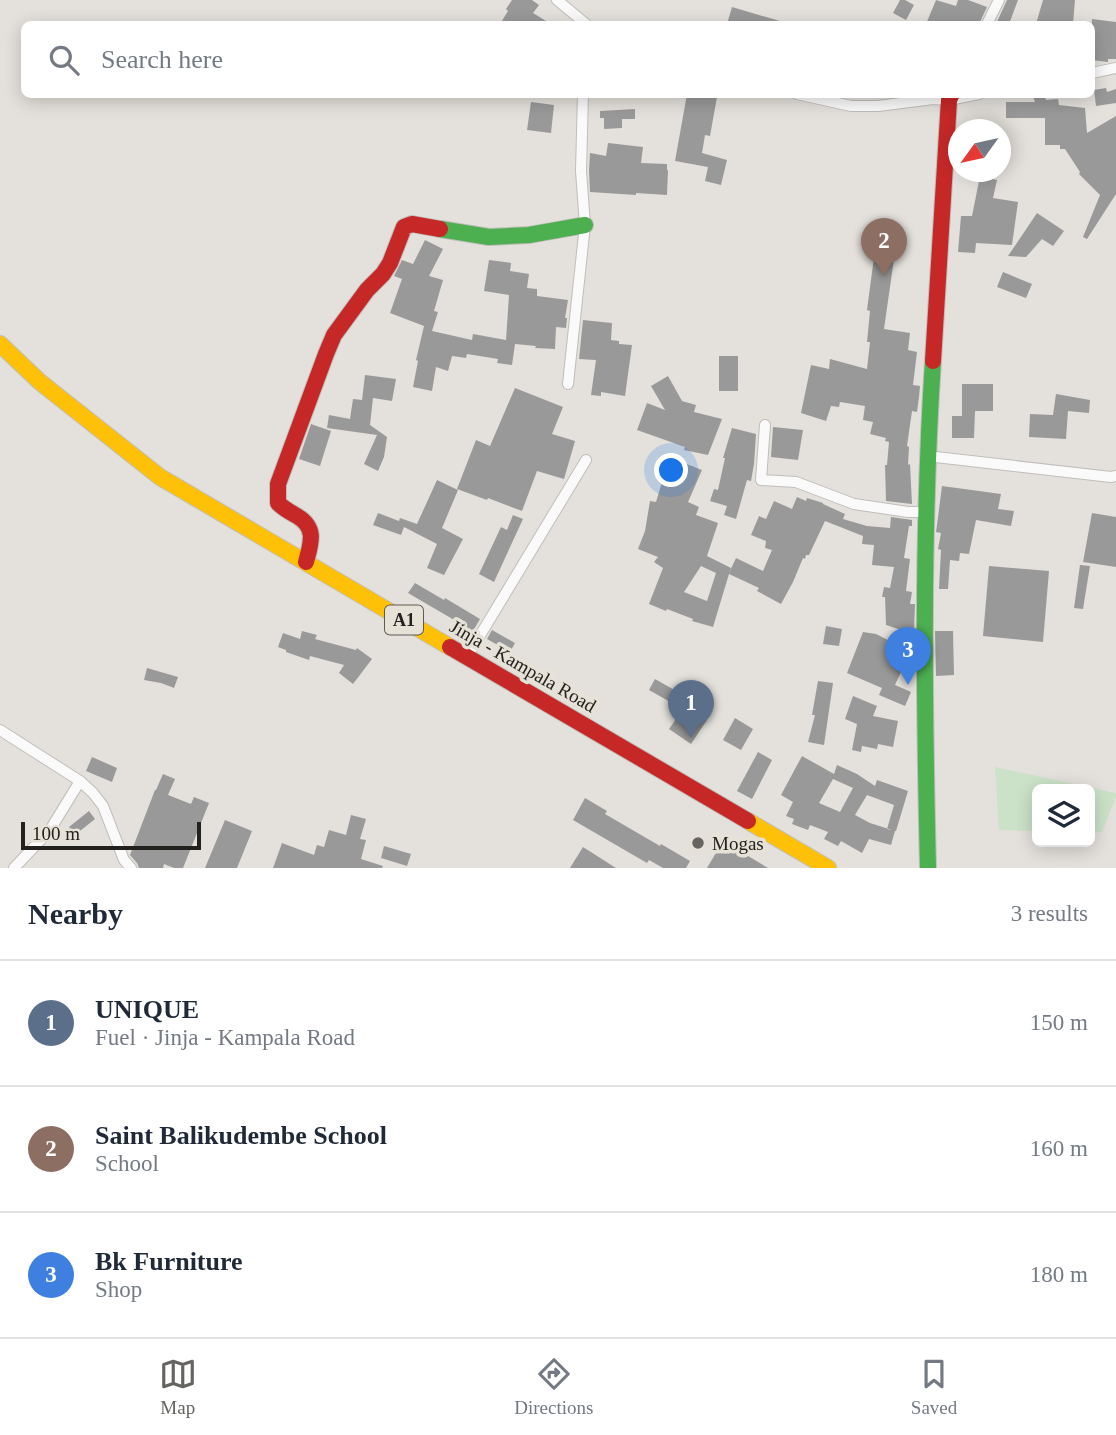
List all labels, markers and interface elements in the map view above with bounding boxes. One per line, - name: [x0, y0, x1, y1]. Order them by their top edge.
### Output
- search box: [21, 21, 1095, 98]
- icon: search: [45, 41, 83, 79]
- text: Search here: [101, 45, 223, 74]
- north arrow: [948, 119, 1011, 182]
- pin: 2: [861, 218, 907, 276]
- your location: [654, 453, 688, 487]
- road number: A1: [385, 606, 423, 634]
- street label: Jinja - Kampala Road: [446, 616, 600, 717]
- pin: 3: [885, 627, 931, 685]
- pin: 1: [668, 680, 714, 738]
- map controls: [1032, 784, 1095, 847]
- button: layers: [1032, 784, 1095, 847]
- scale bar: [21, 819, 201, 851]
- text: 100 m: [32, 823, 80, 844]
- place label: Mogas: [712, 833, 764, 854]
- marker: Mogas: [690, 835, 706, 851]
- text: Nearby: [28, 897, 123, 930]
- text: 3 results: [1011, 901, 1088, 926]
- text: UNIQUE: [95, 995, 199, 1024]
- text: 1: [45, 1010, 57, 1035]
- text: 150 m: [1030, 1010, 1088, 1035]
- text: Fuel · Jinja - Kampala Road: [95, 1025, 355, 1050]
- text: Saint Balikudembe School: [95, 1121, 387, 1150]
- text: 2: [45, 1136, 57, 1161]
- text: 160 m: [1030, 1136, 1088, 1161]
- text: School: [95, 1151, 159, 1176]
- text: Bk Furniture: [95, 1247, 243, 1276]
- text: 3: [45, 1262, 57, 1287]
- text: 180 m: [1030, 1262, 1088, 1287]
- text: Shop: [95, 1277, 142, 1302]
- tab: Map: [159, 1355, 197, 1419]
- tab: Directions: [514, 1355, 593, 1419]
- tab: Saved: [911, 1355, 957, 1419]

